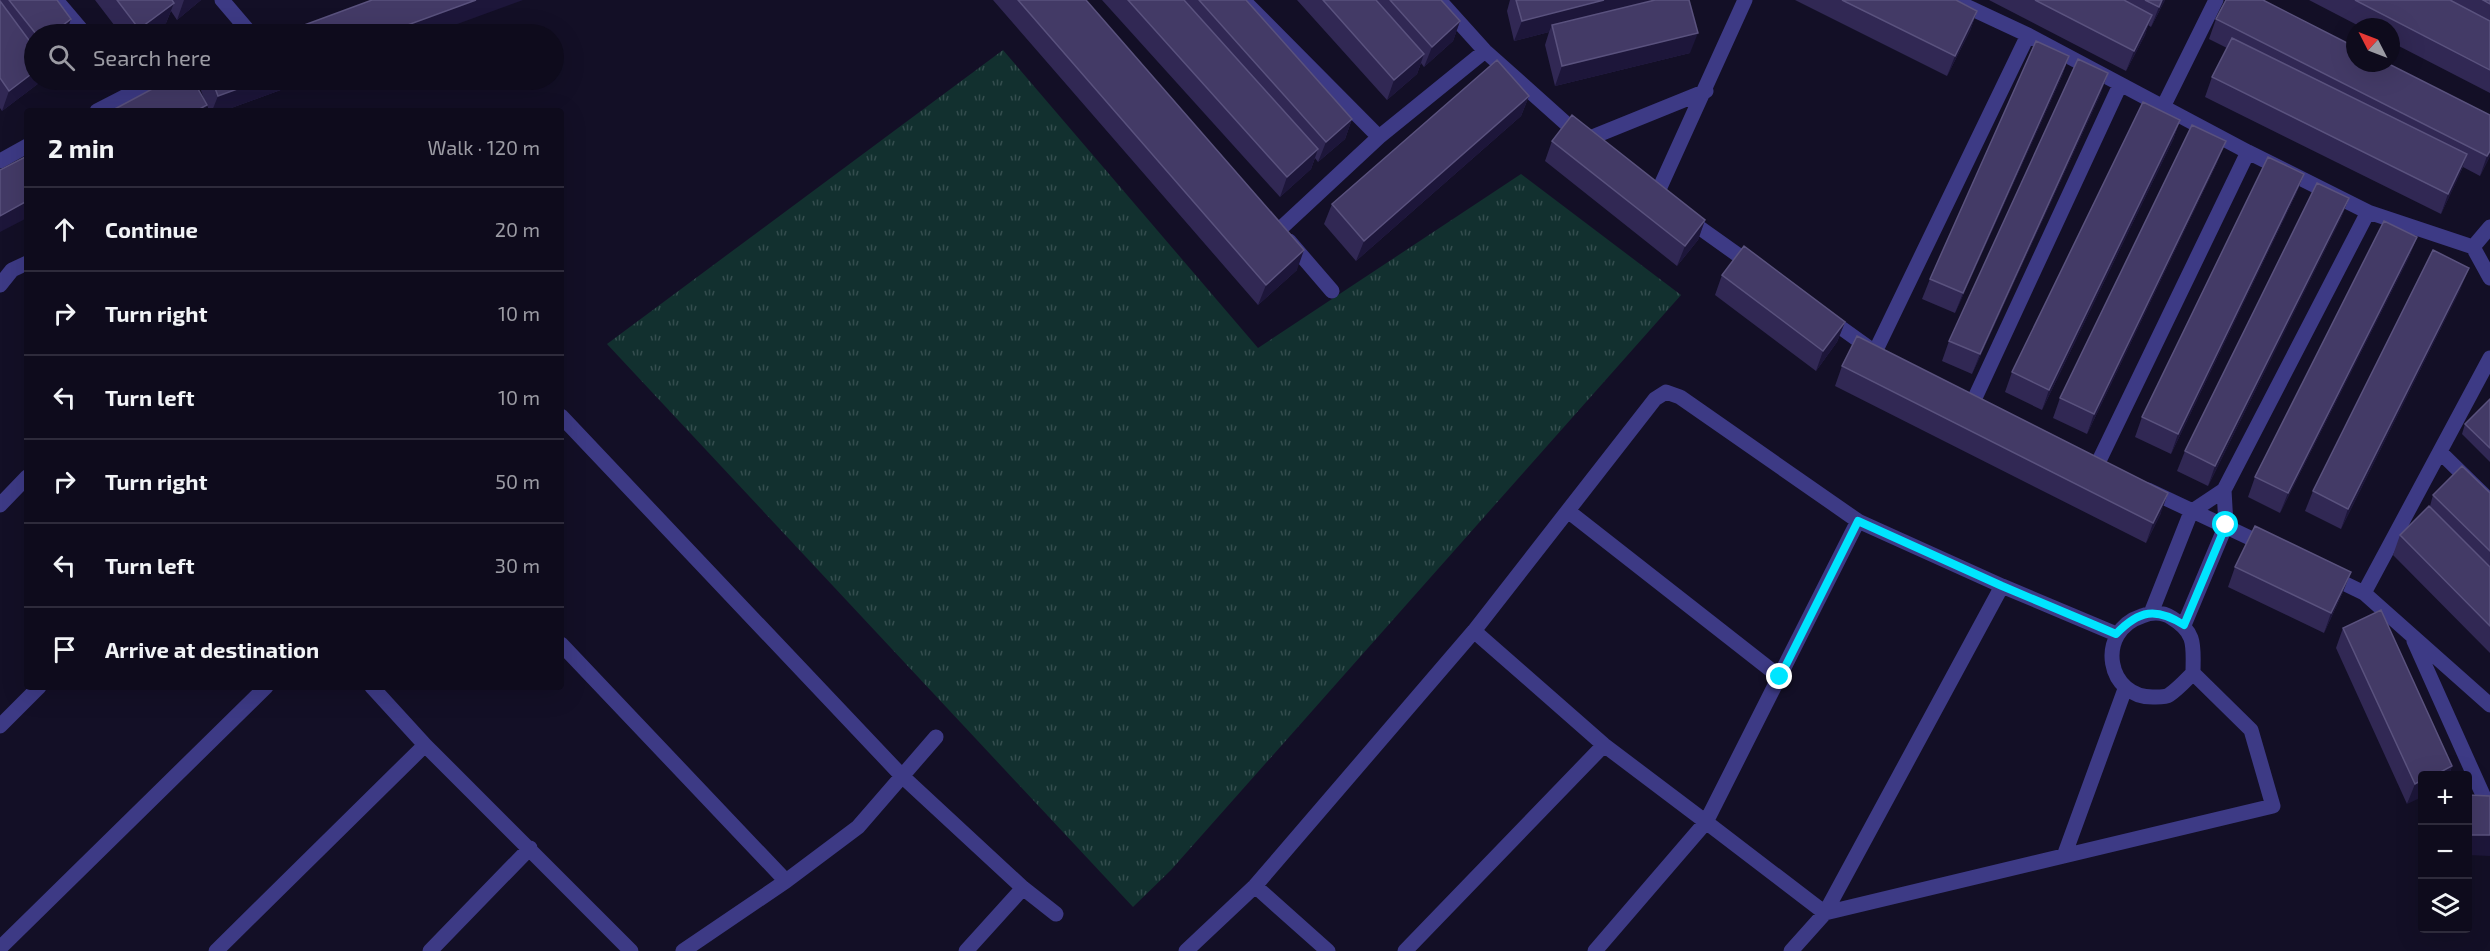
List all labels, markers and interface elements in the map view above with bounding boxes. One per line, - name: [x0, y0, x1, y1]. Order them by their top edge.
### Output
- north arrow: [2346, 18, 2400, 72]
- search box: [24, 24, 564, 90]
- icon: search: [45, 41, 78, 74]
- text: Search here: [93, 44, 211, 70]
- text: 2 min: [48, 132, 114, 163]
- text: Walk · 120 m: [428, 135, 540, 159]
- icon: ahead: [48, 213, 81, 246]
- text: Continue: [105, 216, 198, 242]
- text: 20 m: [495, 217, 540, 241]
- icon: right: [48, 297, 81, 330]
- text: Turn right: [105, 300, 207, 326]
- text: 10 m: [498, 301, 540, 325]
- icon: left: [48, 381, 81, 414]
- text: Turn left: [105, 384, 194, 410]
- text: 10 m: [498, 385, 540, 409]
- icon: right: [48, 465, 81, 498]
- text: Turn right: [105, 468, 207, 494]
- text: 50 m: [495, 469, 540, 493]
- route start: [2212, 511, 2238, 537]
- icon: left: [48, 549, 81, 582]
- text: Turn left: [105, 552, 194, 578]
- text: 30 m: [495, 553, 540, 577]
- icon: arrive: [48, 633, 81, 666]
- text: Arrive at destination: [105, 636, 319, 662]
- route end: [1766, 663, 1792, 689]
- map controls: [2418, 771, 2472, 933]
- button: +: [2418, 771, 2472, 825]
- button: −: [2418, 825, 2472, 879]
- button: layers: [2418, 879, 2472, 933]

